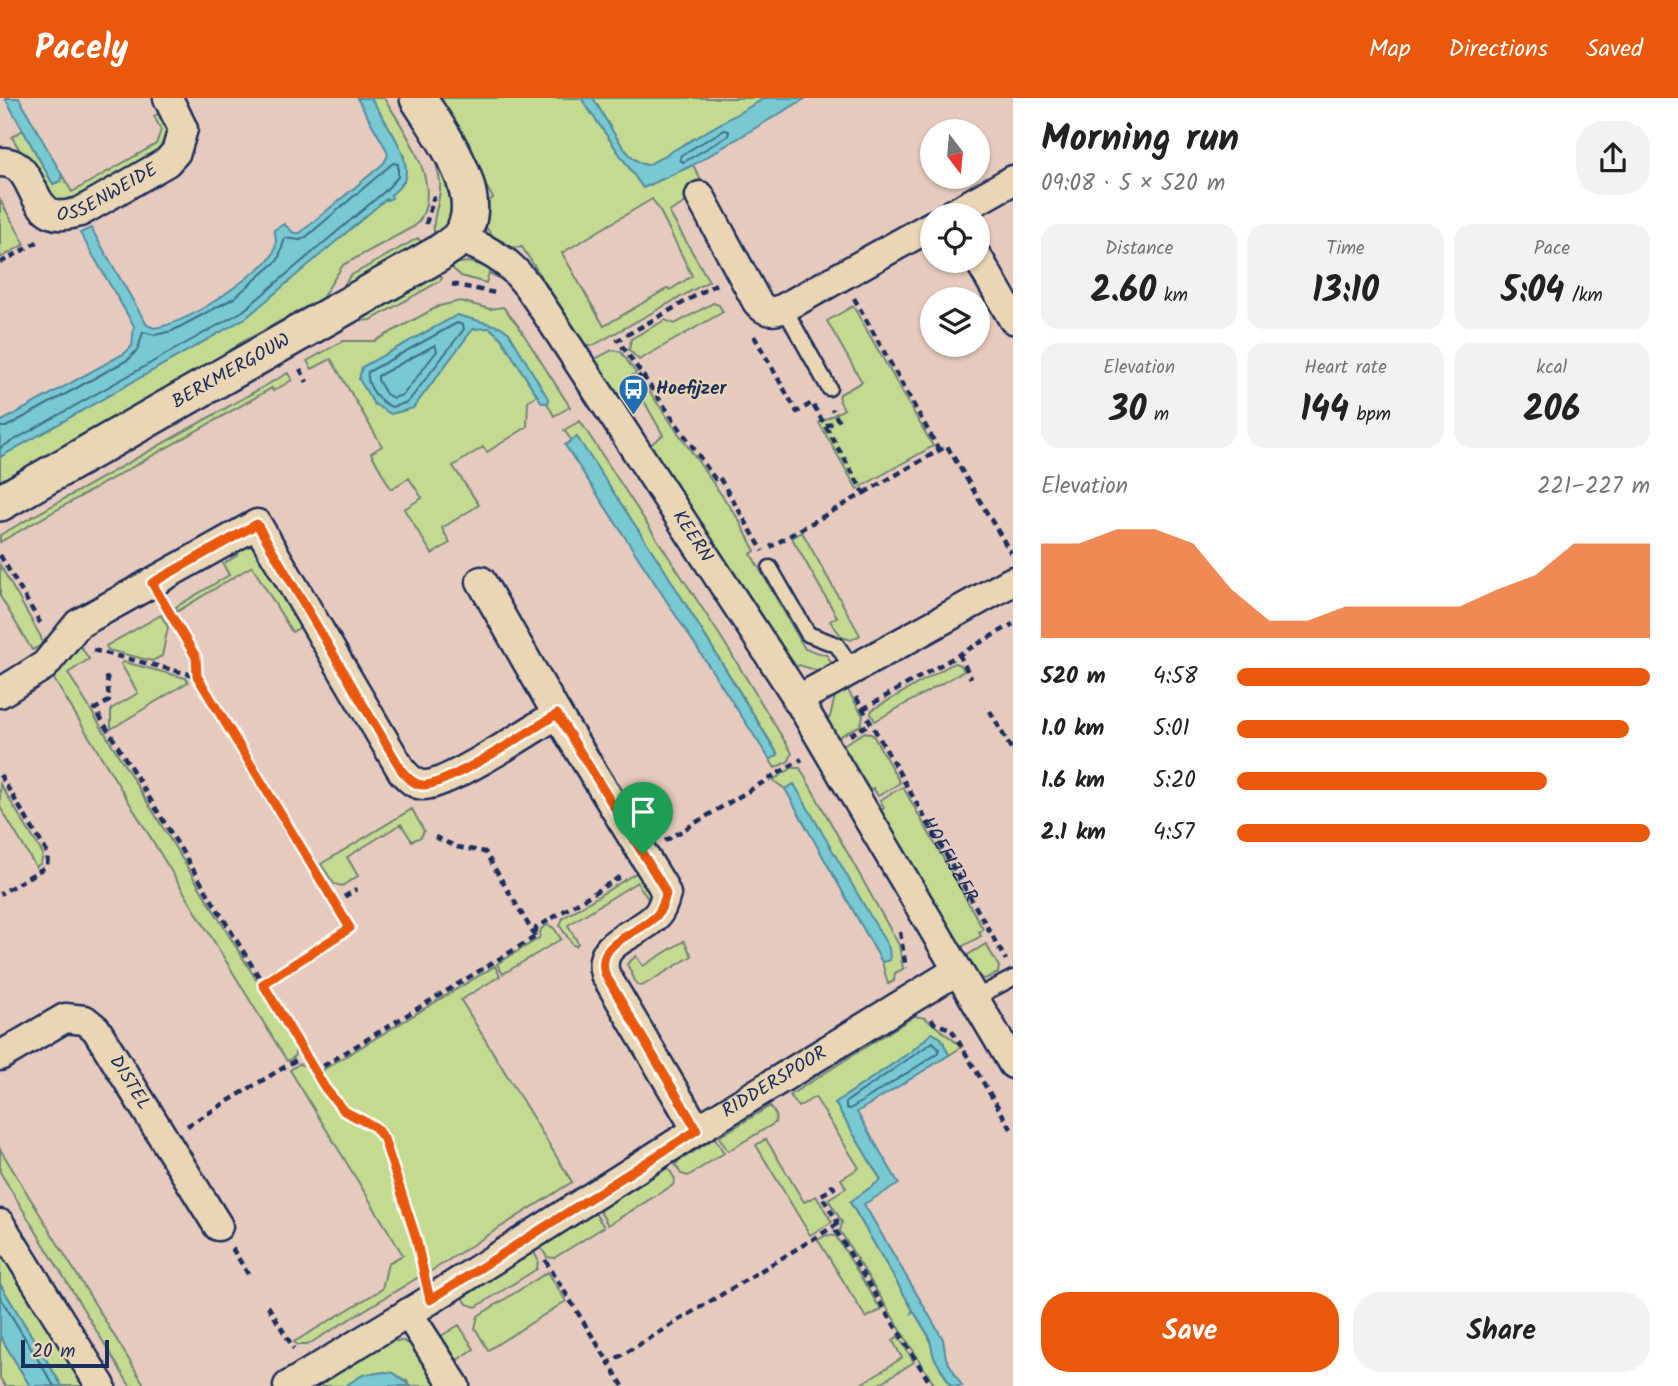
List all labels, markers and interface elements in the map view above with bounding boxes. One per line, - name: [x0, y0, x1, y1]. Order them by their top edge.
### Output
- text: Pacely: [35, 23, 128, 76]
- text: Map: [1369, 30, 1411, 69]
- text: Directions: [1449, 30, 1548, 69]
- text: Saved: [1586, 30, 1643, 69]
- text: Morning run: [1041, 110, 1239, 170]
- north arrow: [920, 119, 990, 189]
- map controls: [920, 119, 990, 357]
- button: share: [1576, 121, 1650, 195]
- street label: OSSENWEIDE: [56, 155, 164, 230]
- text: 09:08 · 5 × 520 m: [1041, 166, 1225, 202]
- button: locate: [920, 203, 990, 273]
- text: Distance: [1105, 234, 1173, 264]
- text: Time: [1326, 234, 1365, 264]
- text: Pace: [1534, 234, 1570, 264]
- text: 2.60: [1091, 264, 1156, 320]
- text: 13:10: [1312, 264, 1379, 320]
- text: 5:04: [1501, 264, 1564, 320]
- text: km: [1156, 281, 1188, 311]
- text: /km: [1564, 281, 1603, 311]
- button: layers: [920, 287, 990, 357]
- street label: BERKMERGOUW: [166, 326, 296, 417]
- text: Elevation: [1103, 353, 1175, 383]
- text: Heart rate: [1304, 353, 1387, 383]
- text: kcal: [1536, 353, 1567, 383]
- bus stop icon: Hoefijzer: [616, 372, 650, 416]
- place label: Hoefijzer: [656, 374, 727, 404]
- text: 30: [1109, 383, 1146, 439]
- text: 144: [1300, 383, 1349, 439]
- text: 206: [1523, 383, 1580, 439]
- text: m: [1146, 400, 1169, 430]
- text: bpm: [1349, 400, 1391, 430]
- text: Elevation: [1041, 469, 1128, 505]
- text: 221–227 m: [1537, 469, 1650, 505]
- street label: KEERN: [664, 504, 721, 569]
- text: 520 m: [1041, 659, 1106, 695]
- text: 4:58: [1153, 659, 1198, 695]
- text: 1.0 km: [1041, 711, 1104, 747]
- text: 5:01: [1153, 711, 1190, 747]
- text: 1.6 km: [1041, 763, 1105, 799]
- text: 5:20: [1153, 763, 1196, 799]
- pin: [613, 782, 673, 854]
- icon: arrive: [624, 793, 662, 831]
- street label: HOEFIJZER: [912, 811, 985, 908]
- text: 2.1 km: [1041, 815, 1106, 851]
- text: 4:57: [1153, 815, 1194, 851]
- street label: RIDDERSPOOR: [716, 1039, 833, 1126]
- street label: DISTEL: [101, 1050, 158, 1116]
- button: Save: [1041, 1292, 1339, 1372]
- button: Share: [1353, 1292, 1650, 1372]
- scale bar: [21, 1337, 108, 1369]
- text: 20 m: [32, 1337, 75, 1367]

